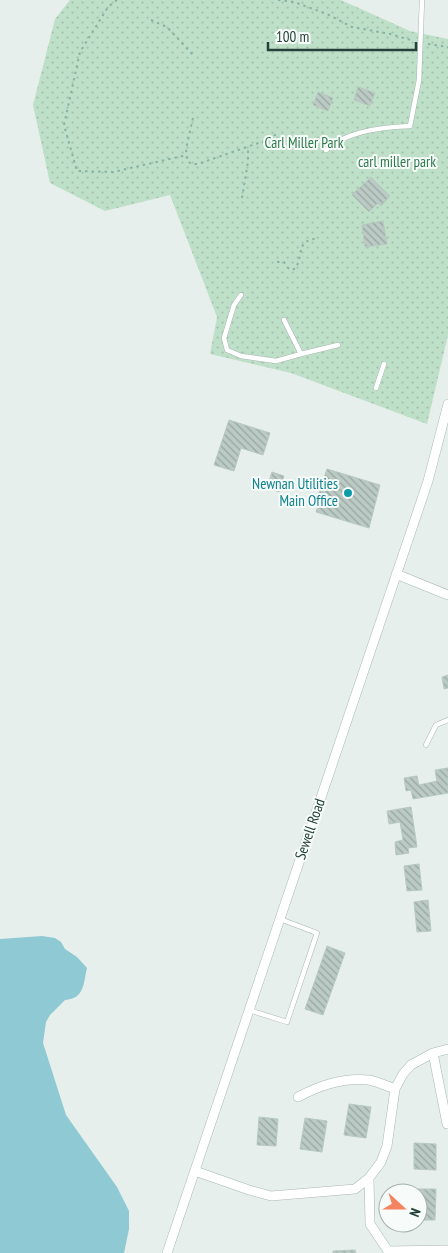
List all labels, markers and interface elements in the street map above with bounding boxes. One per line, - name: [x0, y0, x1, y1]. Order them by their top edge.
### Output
- scale bar: [268, 20, 416, 52]
- text: 100 m: [276, 27, 309, 46]
- park label: Carl Miller Park: [264, 133, 344, 152]
- park label: carl miller park: [358, 152, 436, 171]
- place label: Newnan Utilities Main Office: [252, 474, 338, 510]
- marker: Newnan Utilities Main Office: [342, 487, 354, 499]
- street label: Sewell Road: [290, 796, 329, 862]
- north arrow: [378, 1183, 428, 1233]
- text: N: [405, 1206, 425, 1219]

